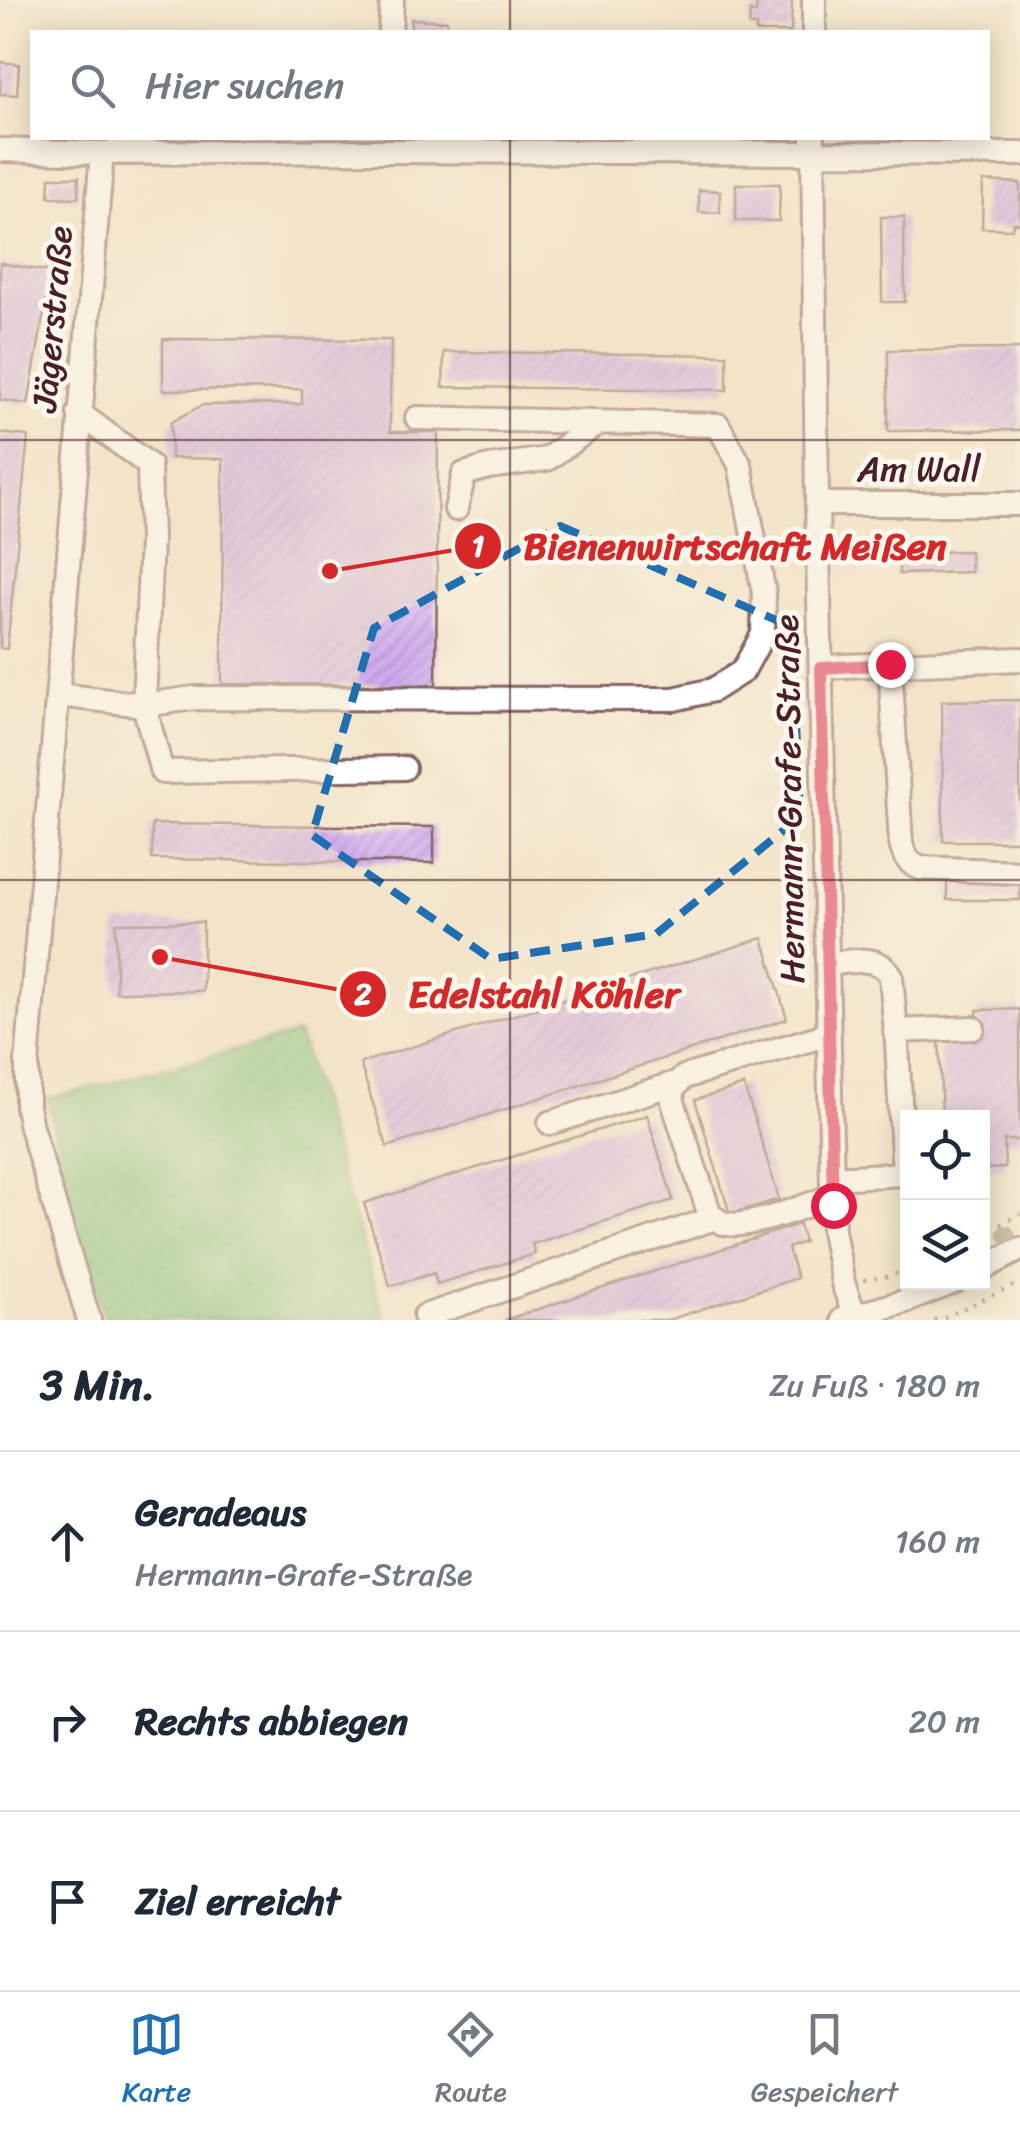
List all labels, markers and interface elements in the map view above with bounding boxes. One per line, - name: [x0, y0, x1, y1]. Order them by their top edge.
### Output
- search box: [30, 30, 990, 140]
- text: Hier suchen: [145, 52, 344, 119]
- icon: search: [65, 58, 120, 113]
- street label: Jägerstraße: [13, 223, 91, 416]
- street label: Am Wall: [856, 438, 982, 500]
- callout: Bienenwirtschaft Meißen: [453, 512, 967, 580]
- text: Bienenwirtschaft Meißen: [523, 513, 947, 580]
- text: 1: [472, 519, 485, 573]
- street label: Hermann-Grafe-Straße: [755, 614, 823, 984]
- route end: [868, 642, 914, 688]
- callout: Edelstahl Köhler: [338, 960, 699, 1028]
- text: Edelstahl Köhler: [408, 961, 682, 1028]
- text: 2: [354, 967, 372, 1021]
- map controls: [900, 1110, 990, 1290]
- button: locate: [900, 1110, 990, 1200]
- route start: [811, 1183, 857, 1229]
- button: layers: [900, 1200, 990, 1290]
- text: 3 Min.: [40, 1348, 155, 1422]
- text: Zu Fuß · 180 m: [769, 1357, 980, 1414]
- text: Geradeaus: [135, 1479, 306, 1546]
- text: 160 m: [895, 1513, 980, 1570]
- icon: ahead: [40, 1514, 95, 1569]
- text: Hermann-Grafe-Straße: [135, 1546, 472, 1603]
- text: Rechts abbiegen: [135, 1688, 408, 1755]
- text: 20 m: [908, 1693, 980, 1750]
- icon: right: [40, 1694, 95, 1749]
- text: Ziel erreicht: [135, 1868, 340, 1935]
- icon: arrive: [40, 1874, 95, 1929]
- tab: Karte: [122, 2007, 191, 2116]
- tab: Route: [435, 2007, 507, 2116]
- tab: Gespeichert: [751, 2007, 898, 2116]

